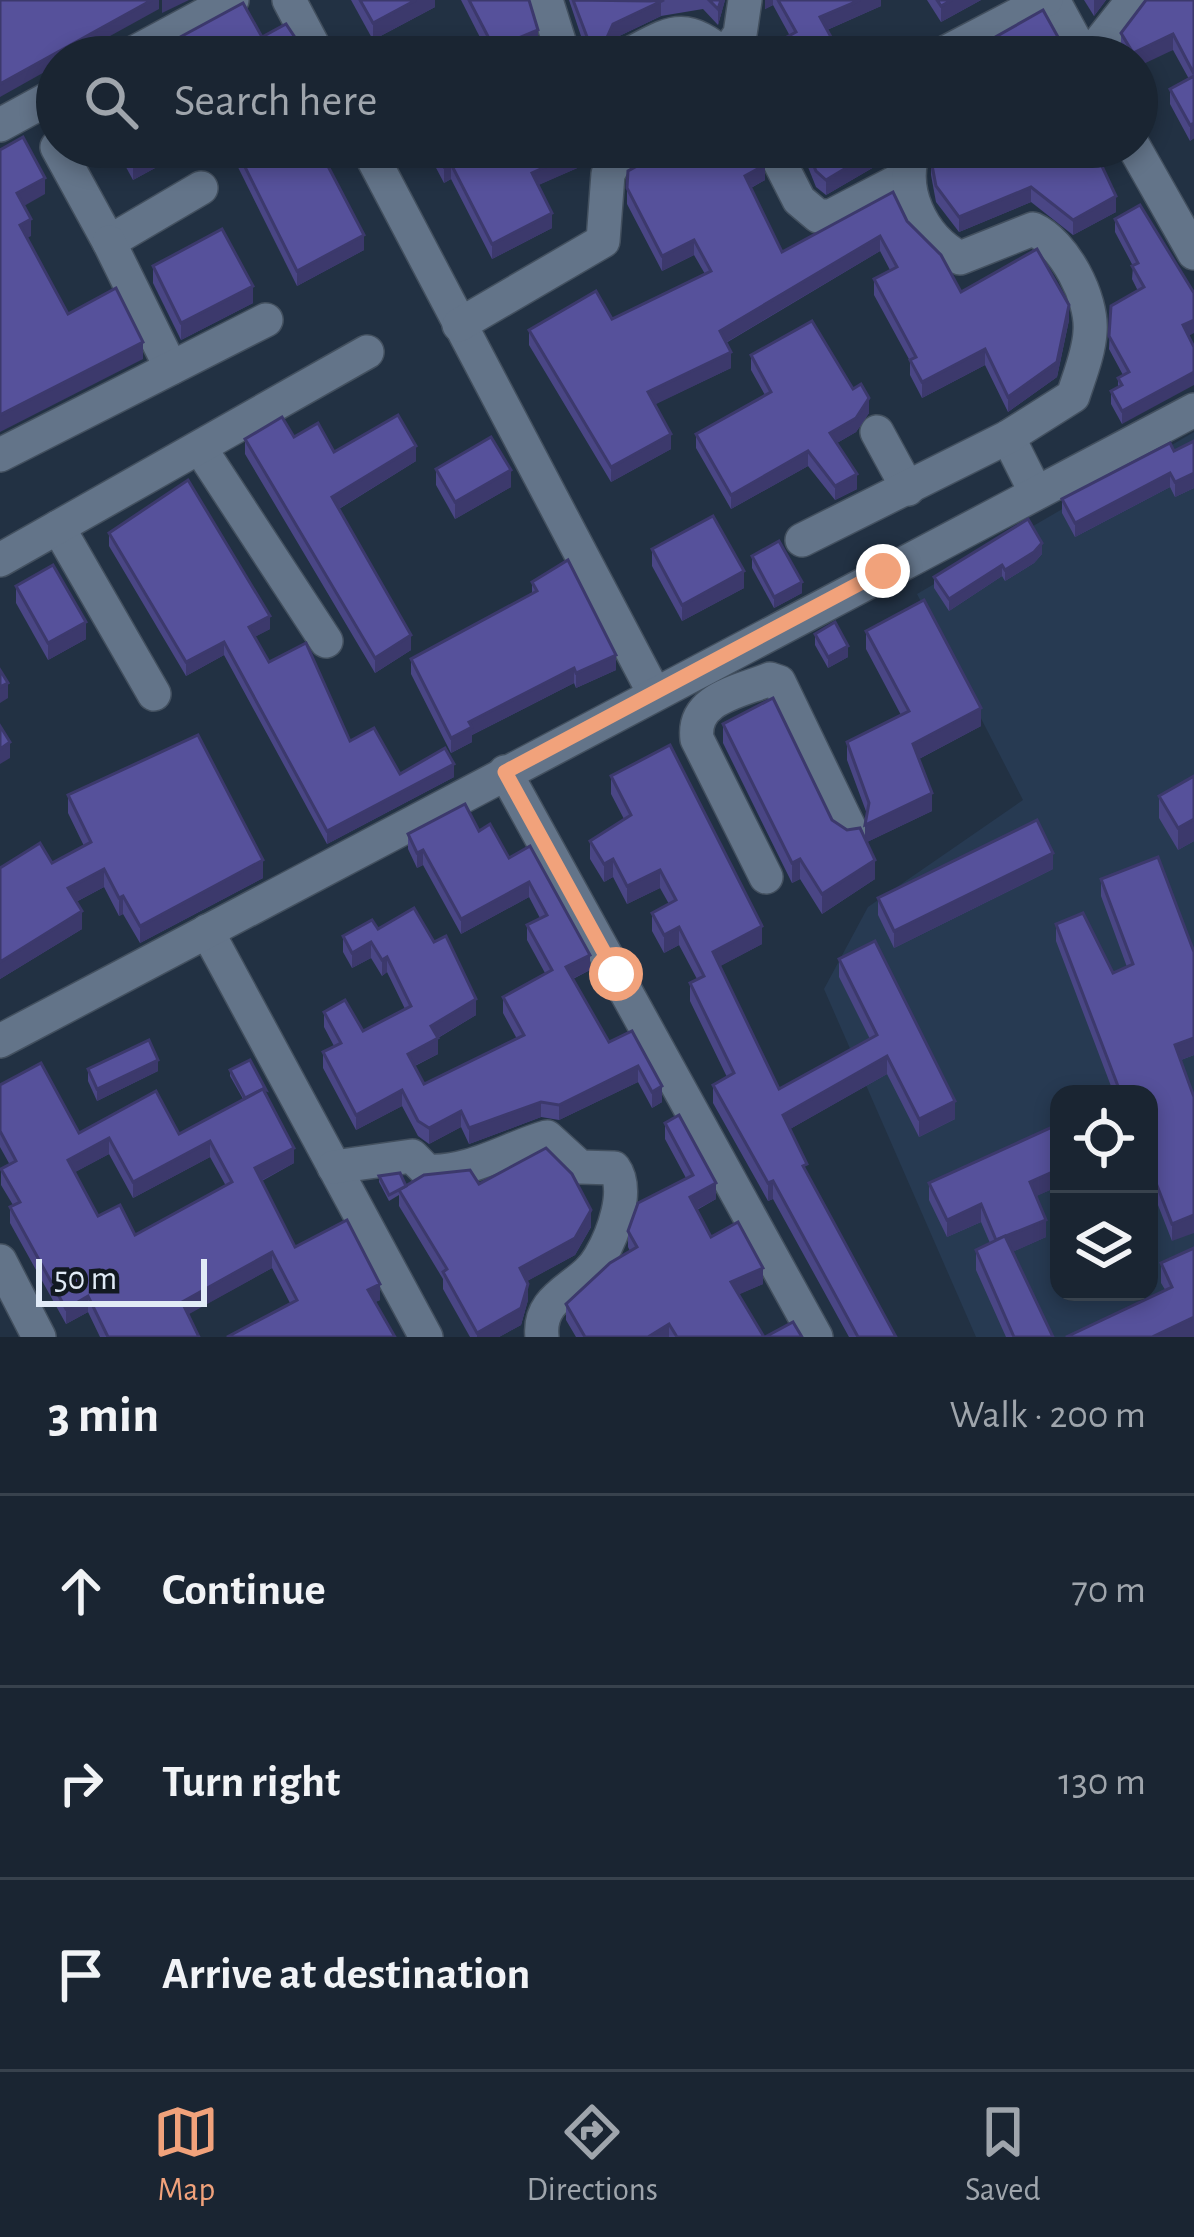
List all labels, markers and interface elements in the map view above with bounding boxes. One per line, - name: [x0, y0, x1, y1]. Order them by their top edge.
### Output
- search box: [36, 36, 1158, 168]
- icon: search: [78, 69, 144, 135]
- text: Search here: [174, 79, 377, 124]
- route end: [856, 544, 910, 598]
- route start: [589, 947, 643, 1001]
- map controls: [1050, 1085, 1158, 1301]
- button: locate: [1050, 1085, 1158, 1193]
- button: layers: [1050, 1193, 1158, 1301]
- scale bar: [36, 1253, 207, 1306]
- text: 50 m: [54, 1263, 117, 1296]
- text: 3 min: [48, 1390, 159, 1441]
- text: Walk · 200 m: [949, 1396, 1146, 1435]
- icon: ahead: [48, 1558, 114, 1624]
- text: Continue: [162, 1568, 326, 1613]
- text: 70 m: [1072, 1571, 1146, 1610]
- icon: right: [48, 1750, 114, 1816]
- text: Turn right: [162, 1760, 340, 1805]
- text: 130 m: [1058, 1763, 1146, 1802]
- icon: arrive: [48, 1942, 114, 2008]
- text: Arrive at destination: [162, 1952, 530, 1997]
- tab: Map: [153, 2099, 219, 2211]
- tab: Directions: [526, 2099, 658, 2211]
- tab: Saved: [965, 2099, 1040, 2211]

